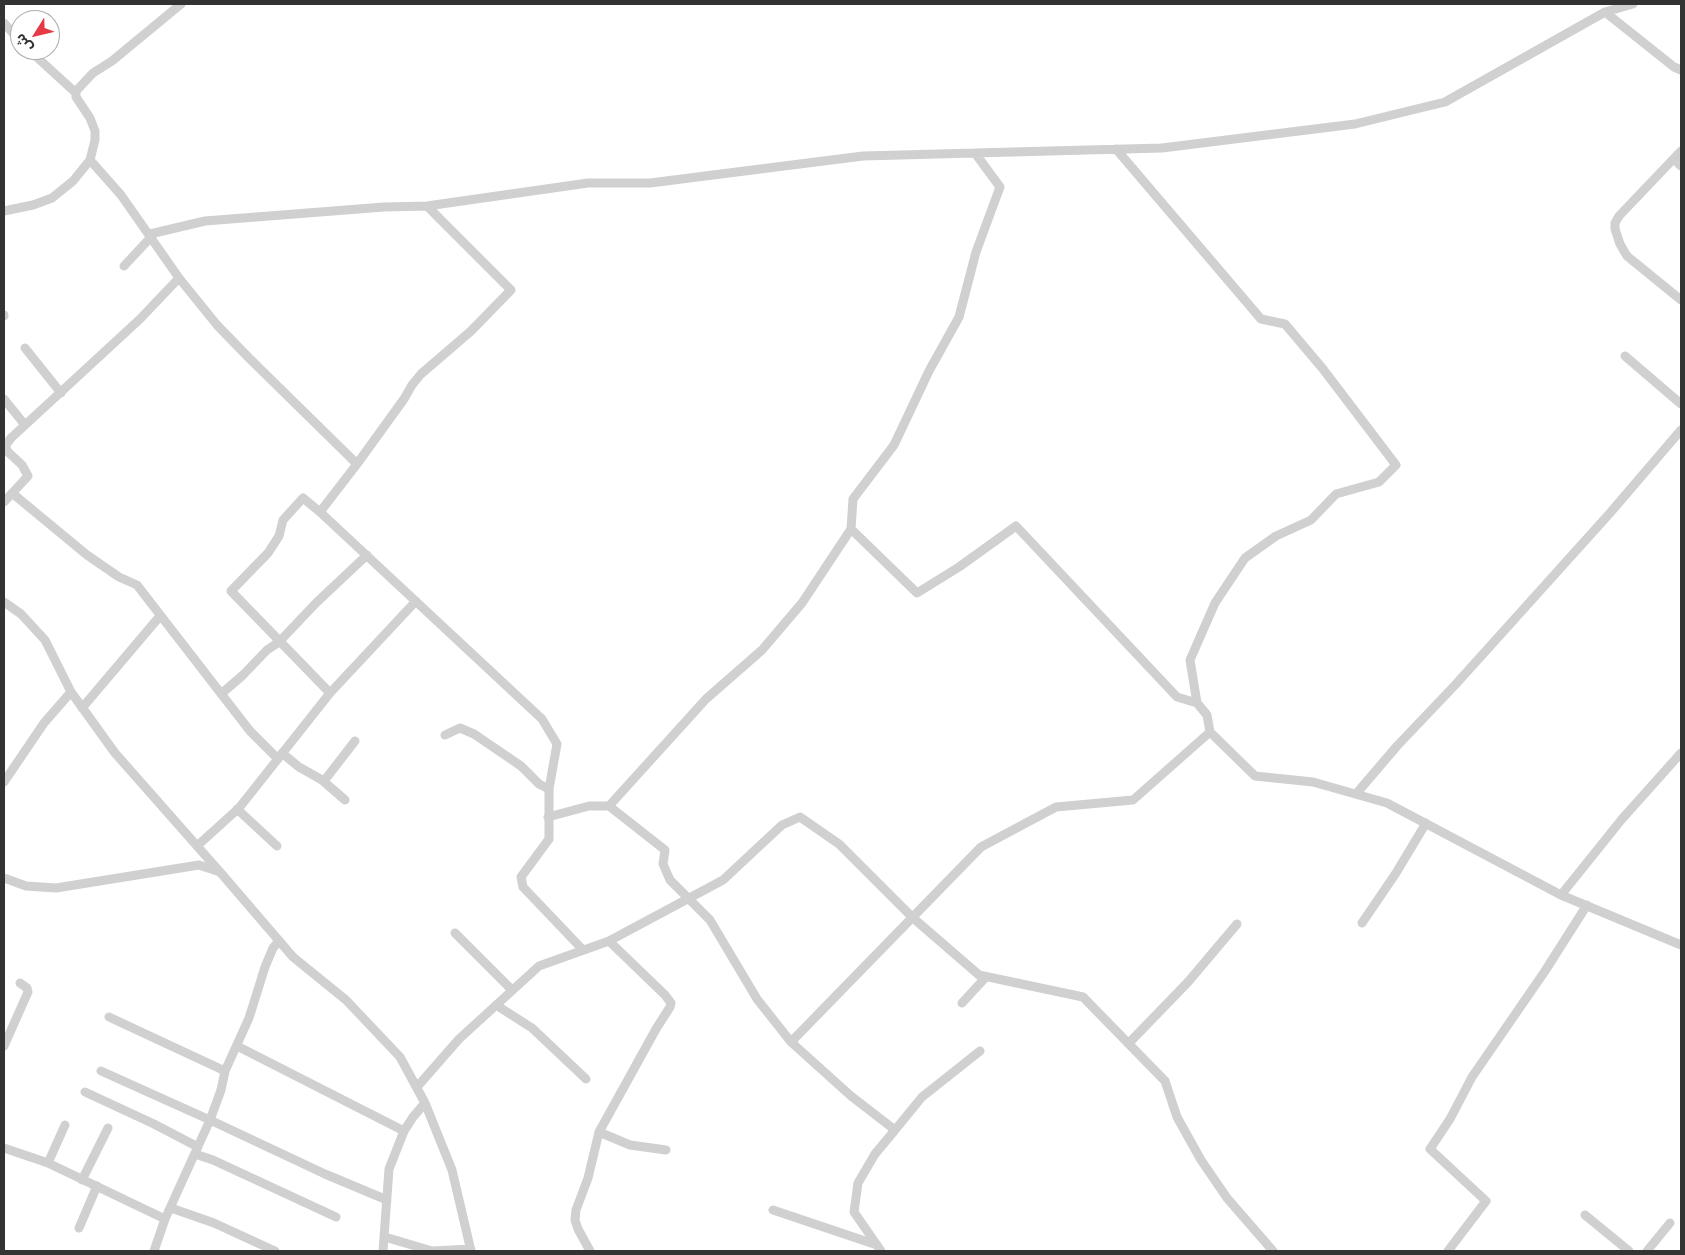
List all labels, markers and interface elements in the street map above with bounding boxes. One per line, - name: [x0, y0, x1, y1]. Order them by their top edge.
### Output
- north arrow: [10, 10, 60, 60]
- text: ش: [10, 30, 37, 57]

